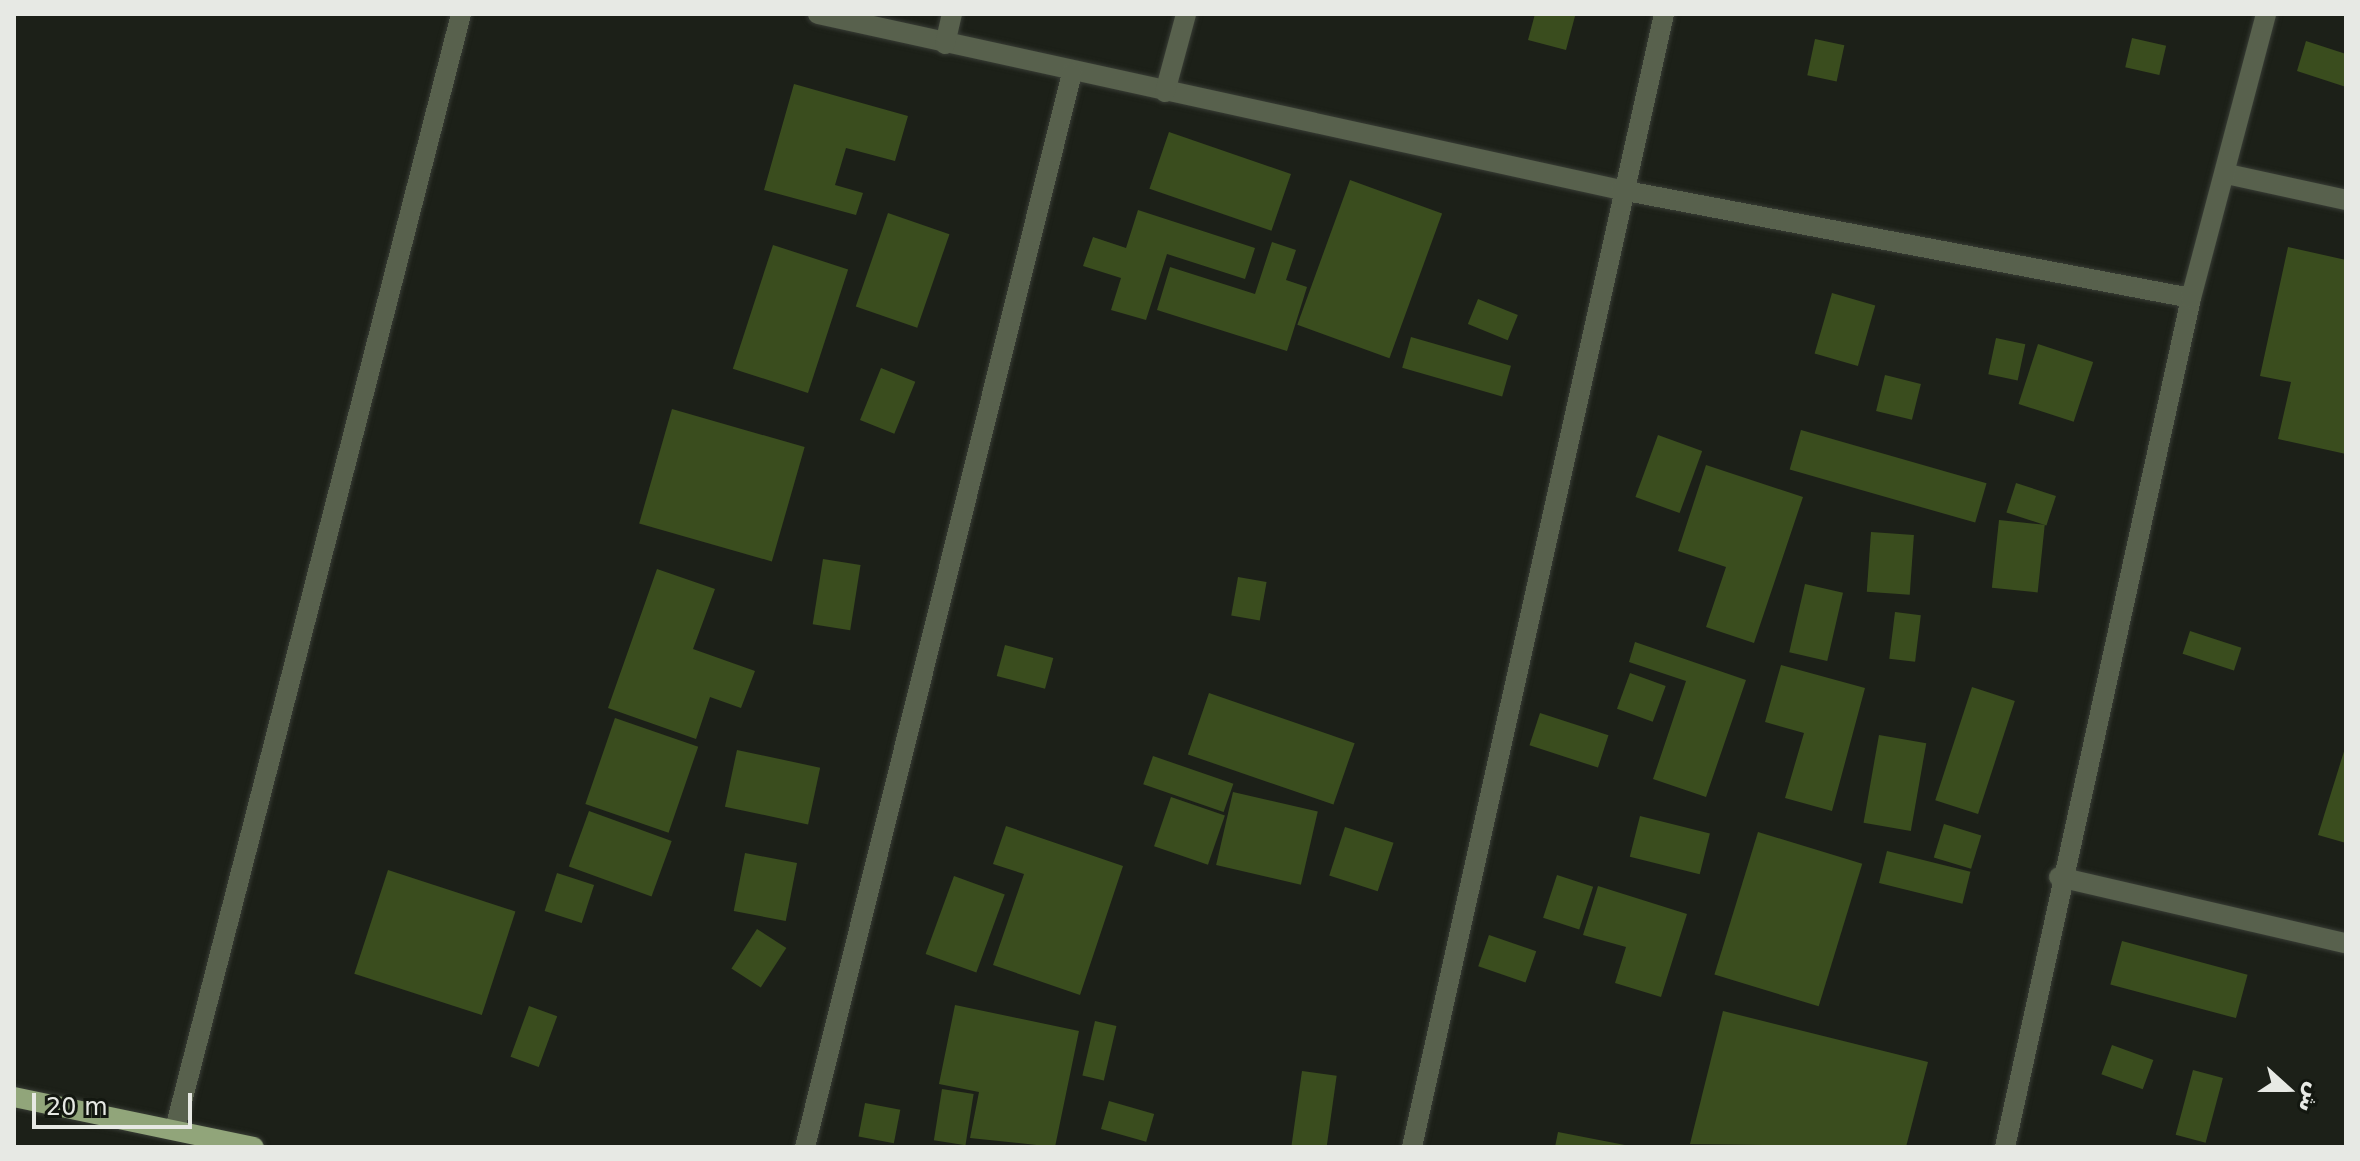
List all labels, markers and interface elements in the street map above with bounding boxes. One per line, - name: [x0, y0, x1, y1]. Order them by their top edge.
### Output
- north arrow: [2248, 1049, 2328, 1129]
- scale bar: [36, 1077, 196, 1127]
- text: ش: [2294, 1079, 2328, 1116]
- text: 20 m: [46, 1093, 108, 1121]

